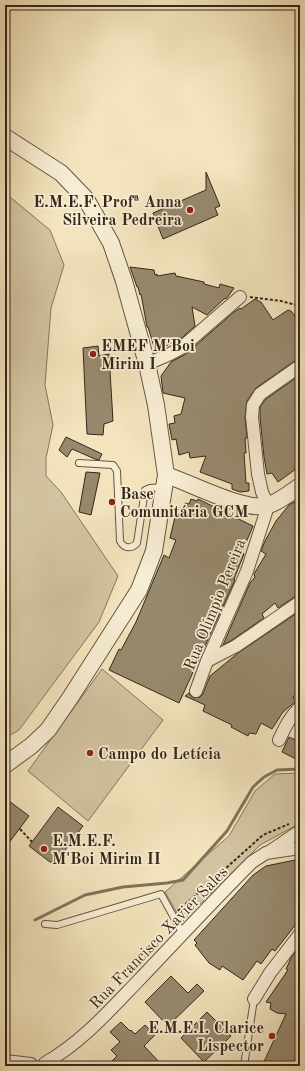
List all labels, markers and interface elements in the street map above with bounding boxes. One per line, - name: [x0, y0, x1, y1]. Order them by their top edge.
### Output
- place label: E.M.E.F. Profª Anna Silveira Pedreira: [33, 195, 182, 229]
- marker: E.M.E.F. Profª Anna Silveira Pedreira: [185, 205, 195, 215]
- place label: EMEF M'Boi Mirim I: [101, 339, 195, 373]
- marker: EMEF M'Boi Mirim I: [88, 349, 98, 359]
- place label: Base Comunitária GCM: [120, 487, 248, 521]
- marker: Base Comunitária GCM: [107, 497, 117, 507]
- street label: Rua Olímpio Pereira: [182, 537, 250, 673]
- place label: Campo do Letícia: [98, 747, 221, 763]
- marker: Campo do Letícia: [85, 748, 95, 758]
- place label: E.M.E.F. M'Boi Mirim II: [52, 834, 161, 868]
- marker: E.M.E.F. M'Boi Mirim II: [39, 844, 49, 854]
- street label: Rua Francisco Xavier Sales: [87, 864, 232, 1013]
- place label: E.M.E.I. Clarice Lispector: [148, 1021, 264, 1055]
- marker: E.M.E.I. Clarice Lispector: [267, 1031, 277, 1041]

